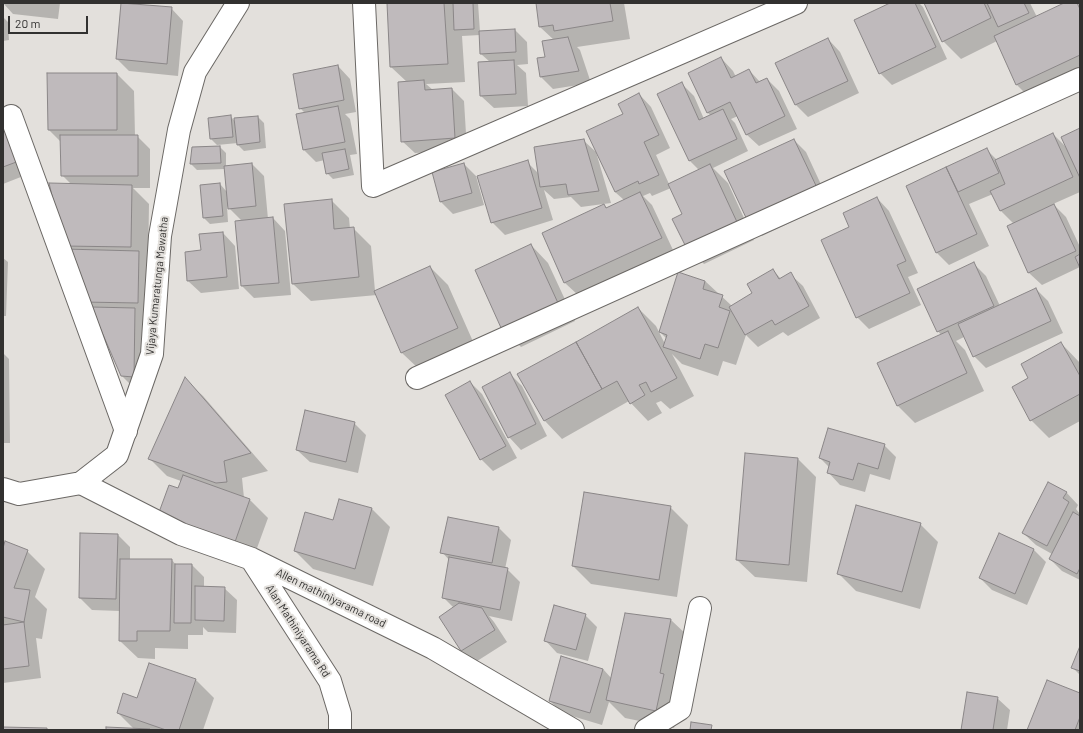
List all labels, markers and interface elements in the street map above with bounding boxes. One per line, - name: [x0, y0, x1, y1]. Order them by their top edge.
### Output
- scale bar: [10, 8, 90, 34]
- text: 20 m: [15, 16, 41, 30]
- street label: Vijaya Kumaratunga Mawatha: [143, 216, 171, 356]
- street label: Allen mathiniyarama road: [274, 566, 388, 630]
- street label: Alan Mathiniyarama Rd: [263, 582, 333, 680]

